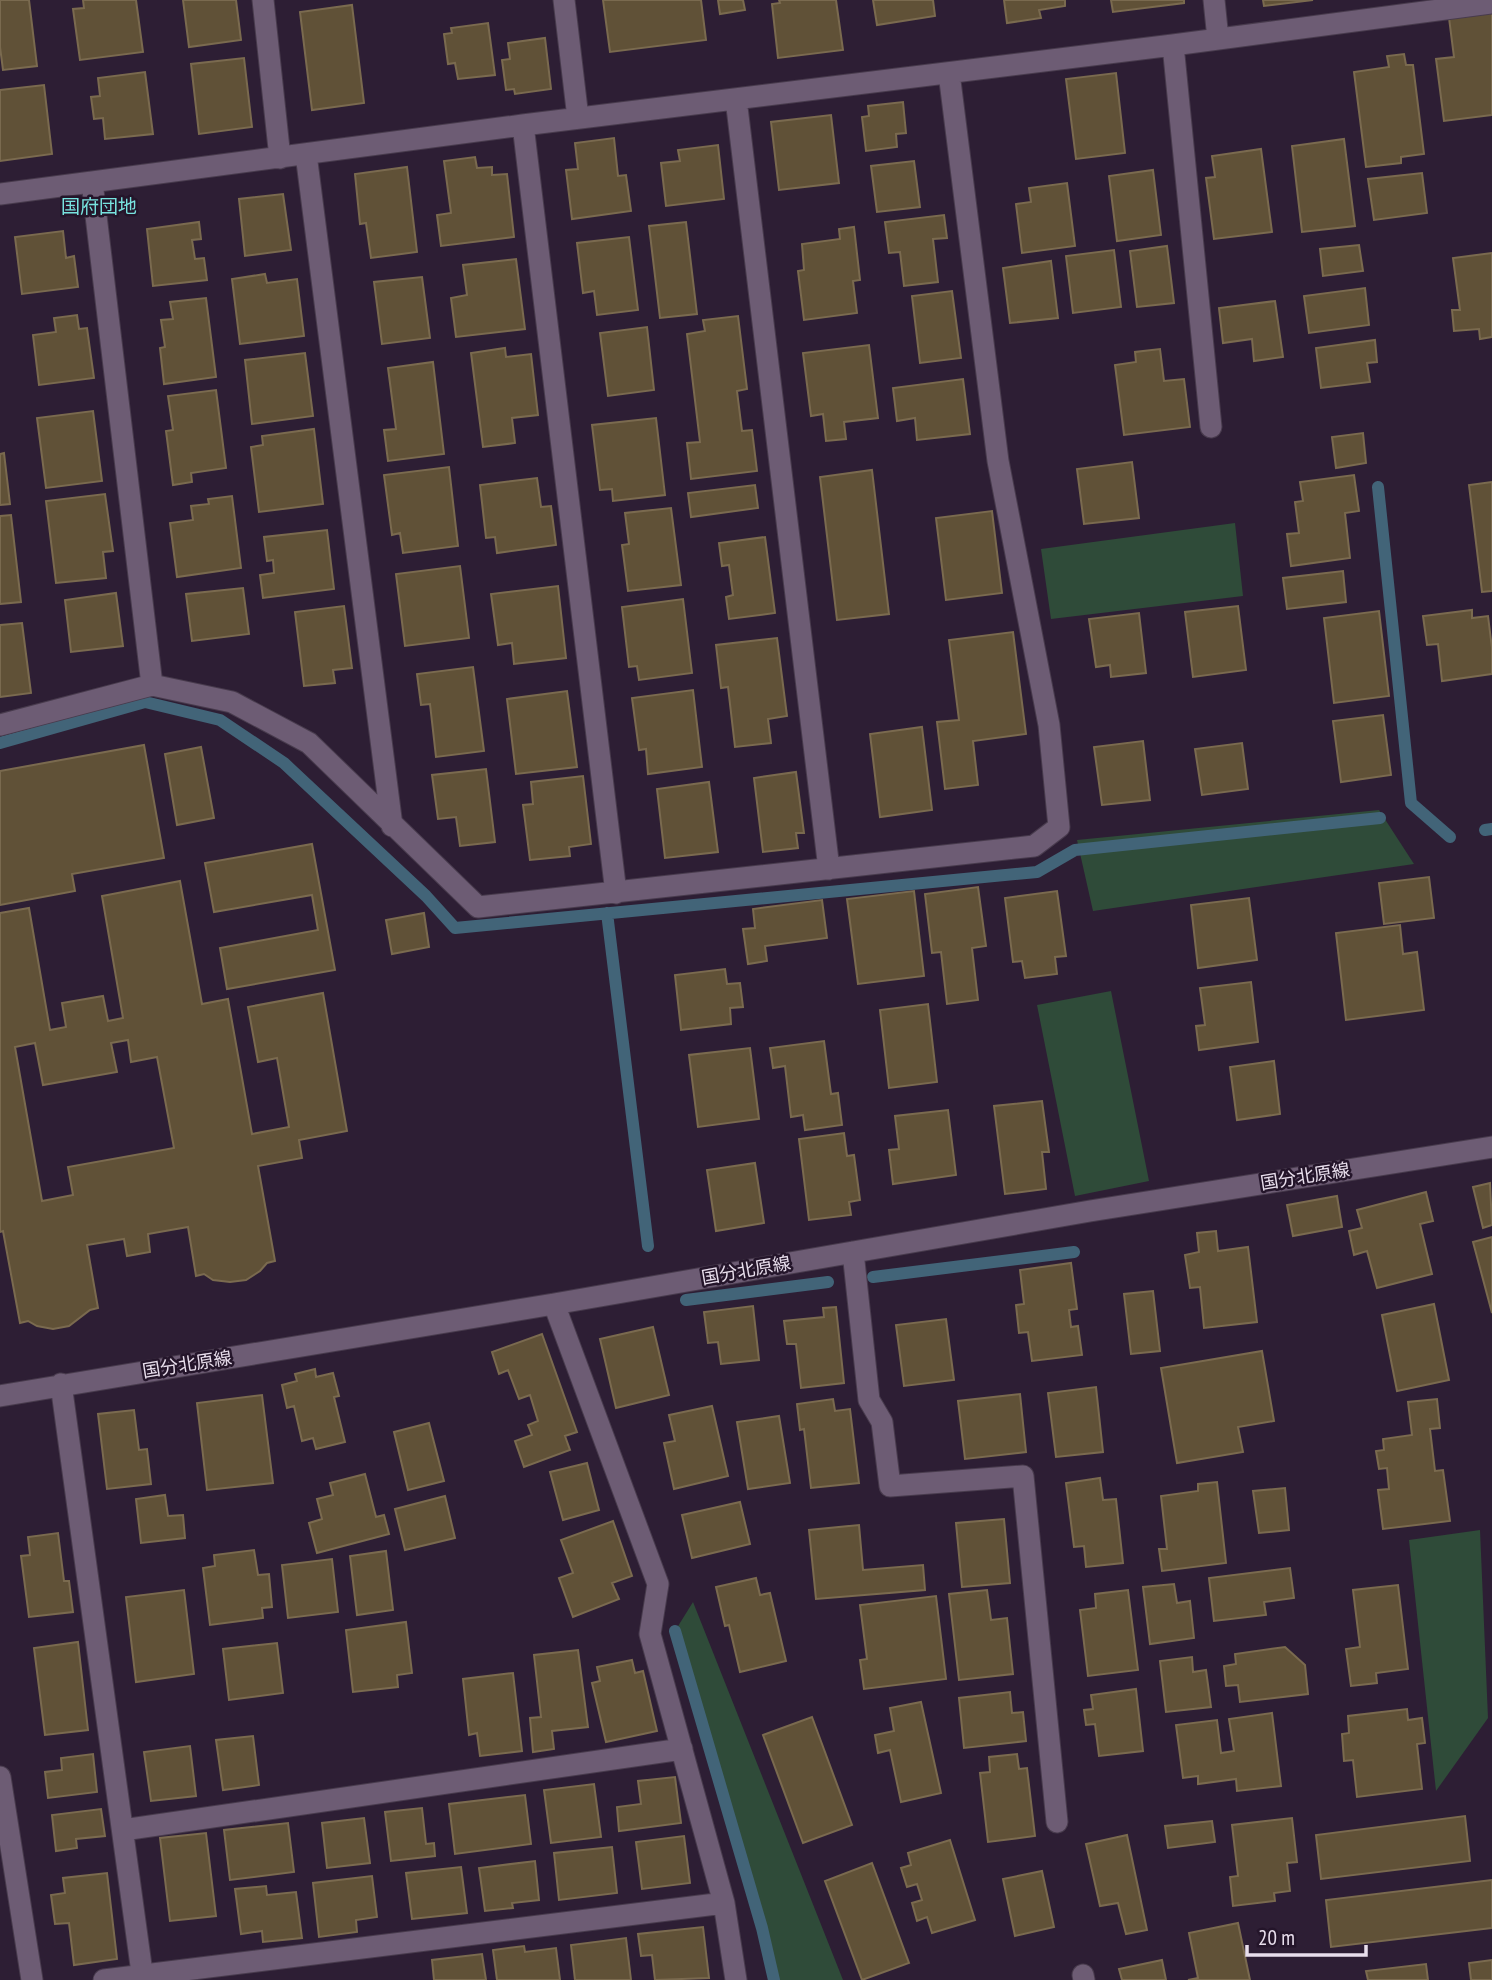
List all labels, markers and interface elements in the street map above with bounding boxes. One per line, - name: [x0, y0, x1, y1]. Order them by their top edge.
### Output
- district label: 国府団地: [61, 194, 137, 218]
- street label: 国分北原線: [1259, 1158, 1351, 1194]
- street label: 国分北原線: [700, 1251, 792, 1289]
- street label: 国分北原線: [141, 1346, 233, 1382]
- scale bar: [1247, 1913, 1366, 1957]
- text: 20 m: [1258, 1924, 1295, 1951]

